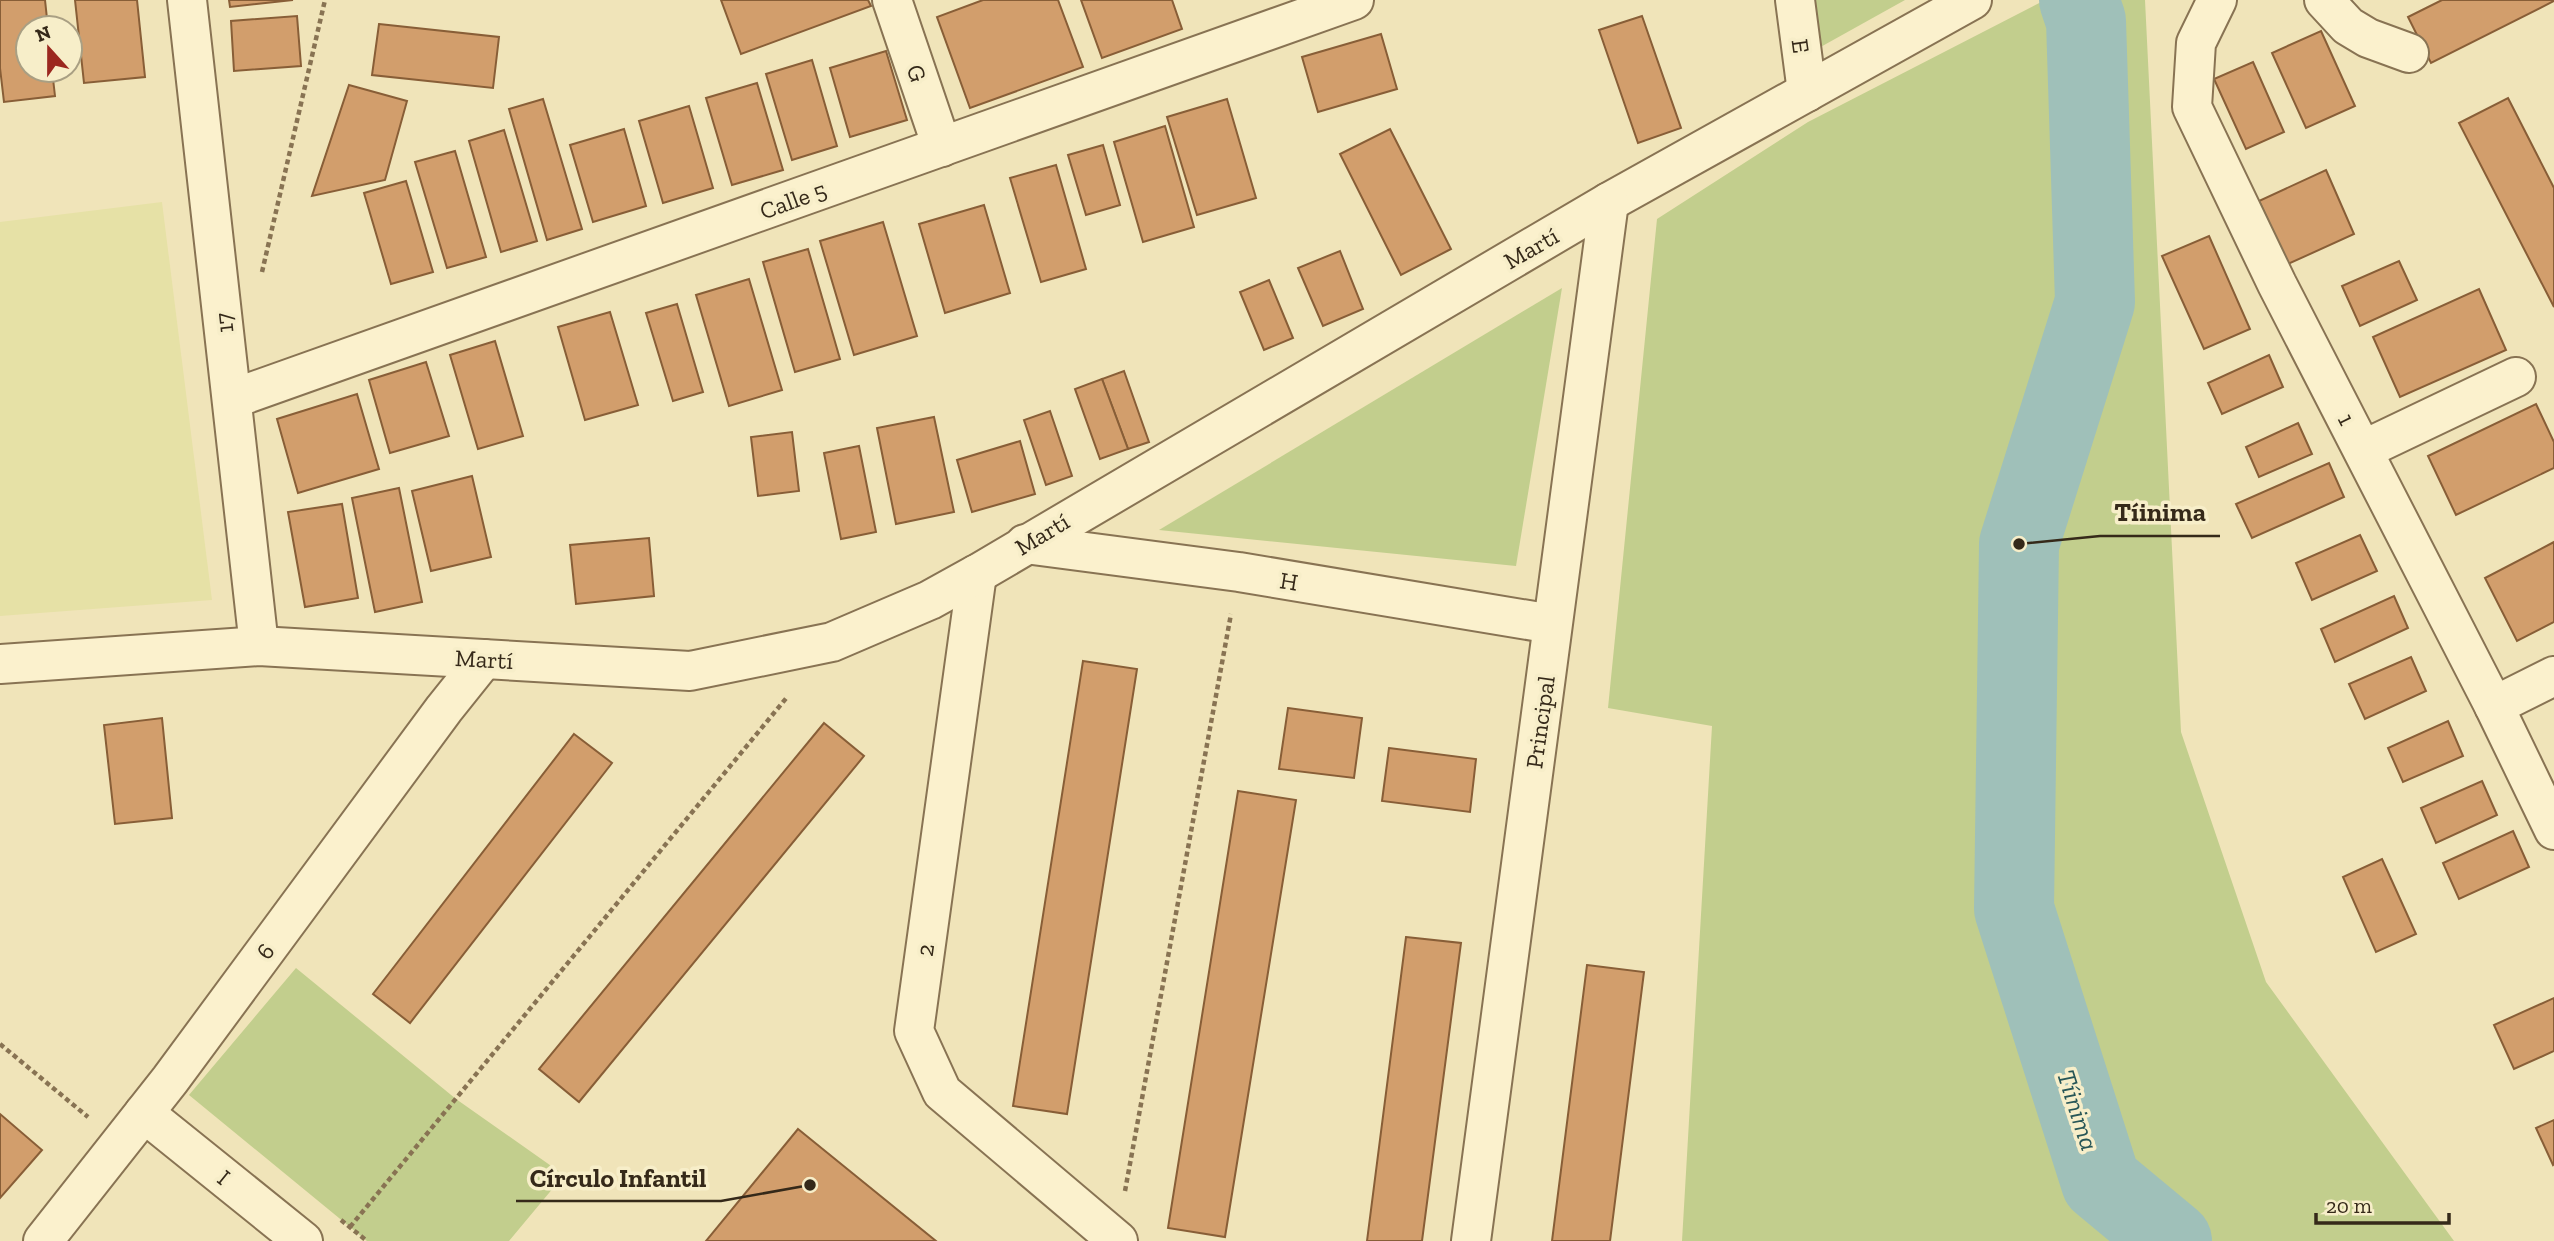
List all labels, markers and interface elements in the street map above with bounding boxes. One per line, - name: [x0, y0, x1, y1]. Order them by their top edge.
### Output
- north arrow: [14, 14, 84, 84]
- text: N: [32, 20, 54, 47]
- street label: E: [1786, 37, 1816, 55]
- street label: G: [901, 60, 933, 86]
- street label: Calle 5: [756, 175, 830, 225]
- street label: Martí: [1499, 221, 1564, 275]
- street label: 17: [209, 311, 239, 335]
- street label: 1: [2332, 408, 2362, 430]
- callout: Tíinima: [2100, 489, 2220, 536]
- text: Tíinima: [2114, 496, 2206, 528]
- street label: Martí: [1010, 506, 1075, 561]
- street label: H: [1278, 565, 1300, 597]
- street label: Martí: [454, 643, 514, 675]
- street label: Principal: [1519, 674, 1561, 770]
- street label: 6: [250, 937, 280, 965]
- street label: 2: [910, 942, 940, 958]
- water label: Tíinima: [2050, 1066, 2106, 1154]
- callout: Círculo Infantil: [516, 1154, 721, 1201]
- text: Círculo Infantil: [530, 1162, 706, 1194]
- street label: I: [212, 1163, 236, 1191]
- scale bar: [2316, 1182, 2449, 1226]
- text: 20 m: [2326, 1193, 2372, 1218]

